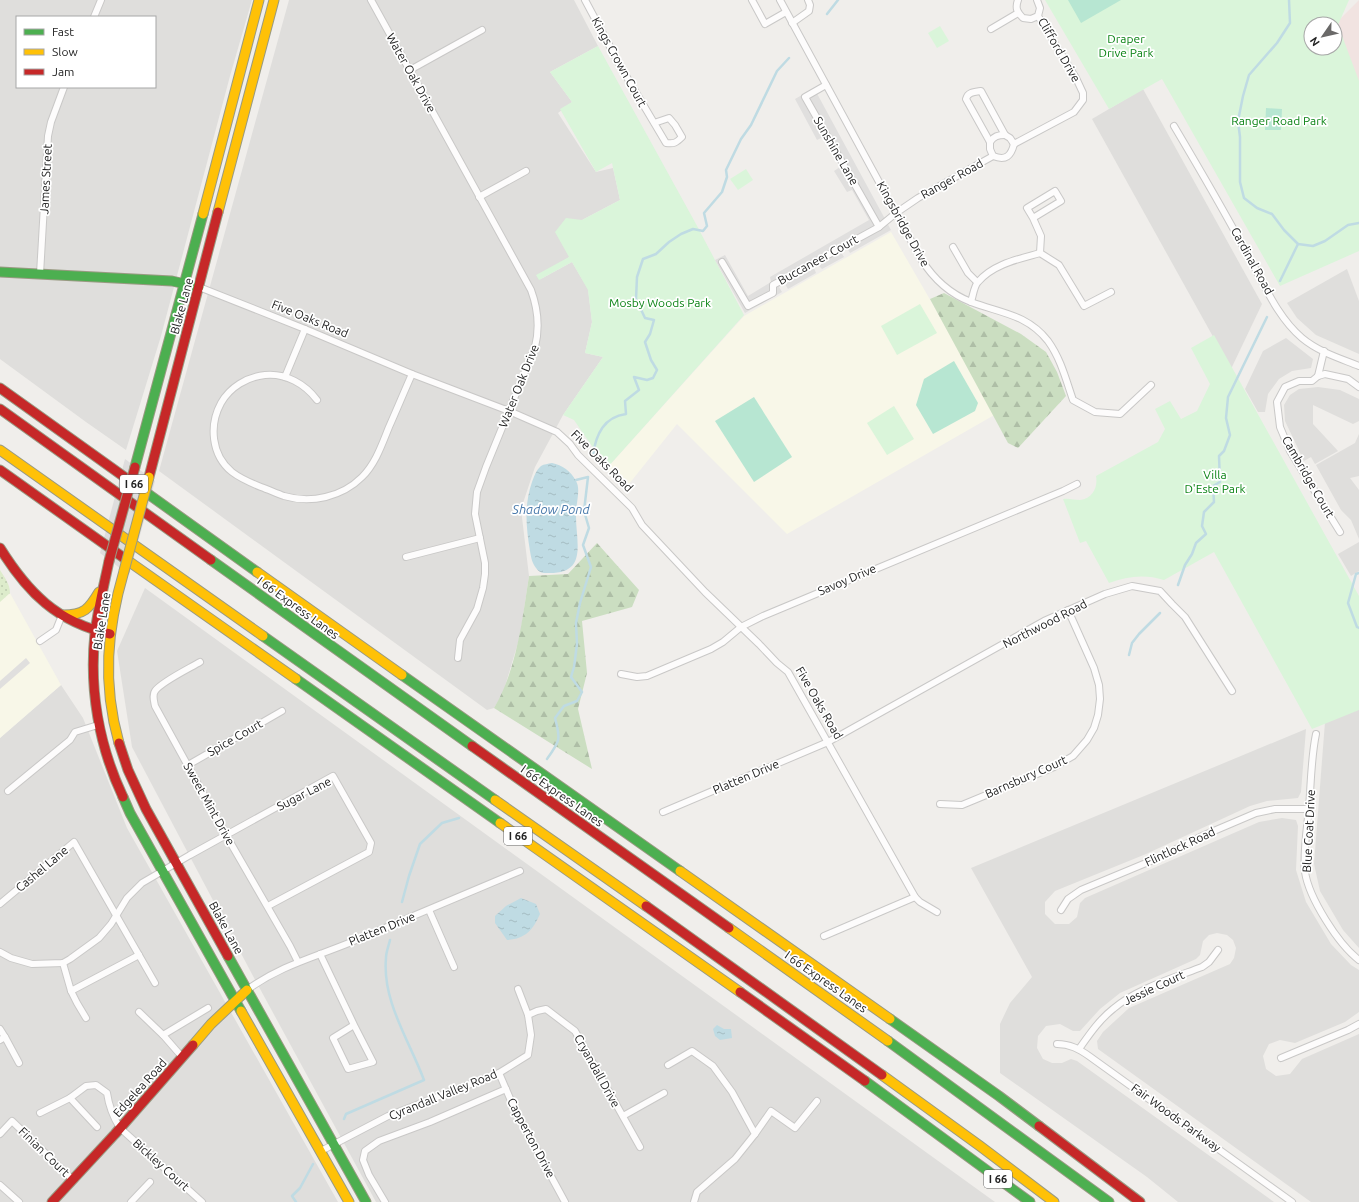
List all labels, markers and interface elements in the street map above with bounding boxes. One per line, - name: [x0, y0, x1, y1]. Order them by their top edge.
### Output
- street label: Kings Crown Court: [589, 15, 650, 109]
- street label: Clifford Drive: [1036, 15, 1083, 84]
- legend: [16, 16, 156, 88]
- north arrow: [1303, 16, 1343, 56]
- text: Fast: [52, 25, 74, 38]
- street label: Water Oak Drive: [384, 31, 439, 115]
- park label: Draper Drive Park: [1099, 32, 1153, 59]
- text: N: [1307, 35, 1322, 48]
- text: Slow: [52, 45, 78, 58]
- text: Jam: [52, 65, 74, 78]
- street label: Sunshine Lane: [812, 114, 861, 187]
- park label: Ranger Road Park: [1231, 114, 1327, 127]
- street label: James Street: [37, 143, 54, 215]
- street label: Ranger Road: [918, 156, 985, 201]
- street label: Kingsbridge Drive: [875, 179, 932, 269]
- street label: Cardinal Road: [1229, 225, 1276, 297]
- street label: Buccaneer Court: [775, 232, 860, 287]
- street label: Blake Lane: [168, 276, 195, 336]
- park label: Mosby Woods Park: [609, 296, 711, 309]
- street label: Five Oaks Road: [270, 297, 350, 340]
- street label: Water Oak Drive: [496, 342, 541, 429]
- street label: Five Oaks Road: [569, 427, 636, 494]
- street label: Cambridge Court: [1280, 434, 1337, 520]
- park label: Villa D'Este Park: [1184, 468, 1246, 495]
- road number: I 66: [120, 475, 148, 493]
- water label: Shadow Pond: [511, 502, 590, 516]
- street label: Savoy Drive: [816, 561, 878, 598]
- street label: I 66 Express Lanes: [255, 574, 341, 641]
- street label: Blake Lane: [91, 591, 112, 651]
- street label: Northwood Road: [1001, 597, 1089, 650]
- street label: Five Oaks Road: [793, 664, 845, 741]
- street label: Spice Court: [205, 716, 265, 759]
- street label: Barnsbury Court: [983, 753, 1069, 800]
- street label: Platten Drive: [711, 757, 781, 796]
- street label: Sweet Mint Drive: [181, 760, 238, 847]
- street label: I 66 Express Lanes: [519, 762, 606, 829]
- street label: Sugar Lane: [274, 774, 333, 813]
- street label: Blue Coat Drive: [1300, 789, 1317, 873]
- street label: Flintlock Road: [1143, 825, 1217, 869]
- road number: I 66: [504, 827, 532, 845]
- street label: Cashel Lane: [13, 843, 70, 894]
- street label: Blake Lane: [207, 899, 246, 956]
- street label: Platten Drive: [347, 909, 417, 948]
- street label: I 66 Express Lanes: [783, 948, 870, 1015]
- street label: Jessie Court: [1121, 968, 1187, 1007]
- street label: Cryandall Drive: [572, 1032, 623, 1110]
- street label: Edgelea Road: [110, 1056, 169, 1119]
- street label: Cyrandall Valley Road: [387, 1067, 499, 1122]
- street label: Fair Woods Parkway: [1129, 1081, 1224, 1155]
- street label: Capperton Drive: [505, 1096, 558, 1180]
- street label: Finian Court: [16, 1124, 73, 1179]
- street label: Bickley Court: [131, 1136, 192, 1193]
- road number: I 66: [984, 1170, 1012, 1188]

